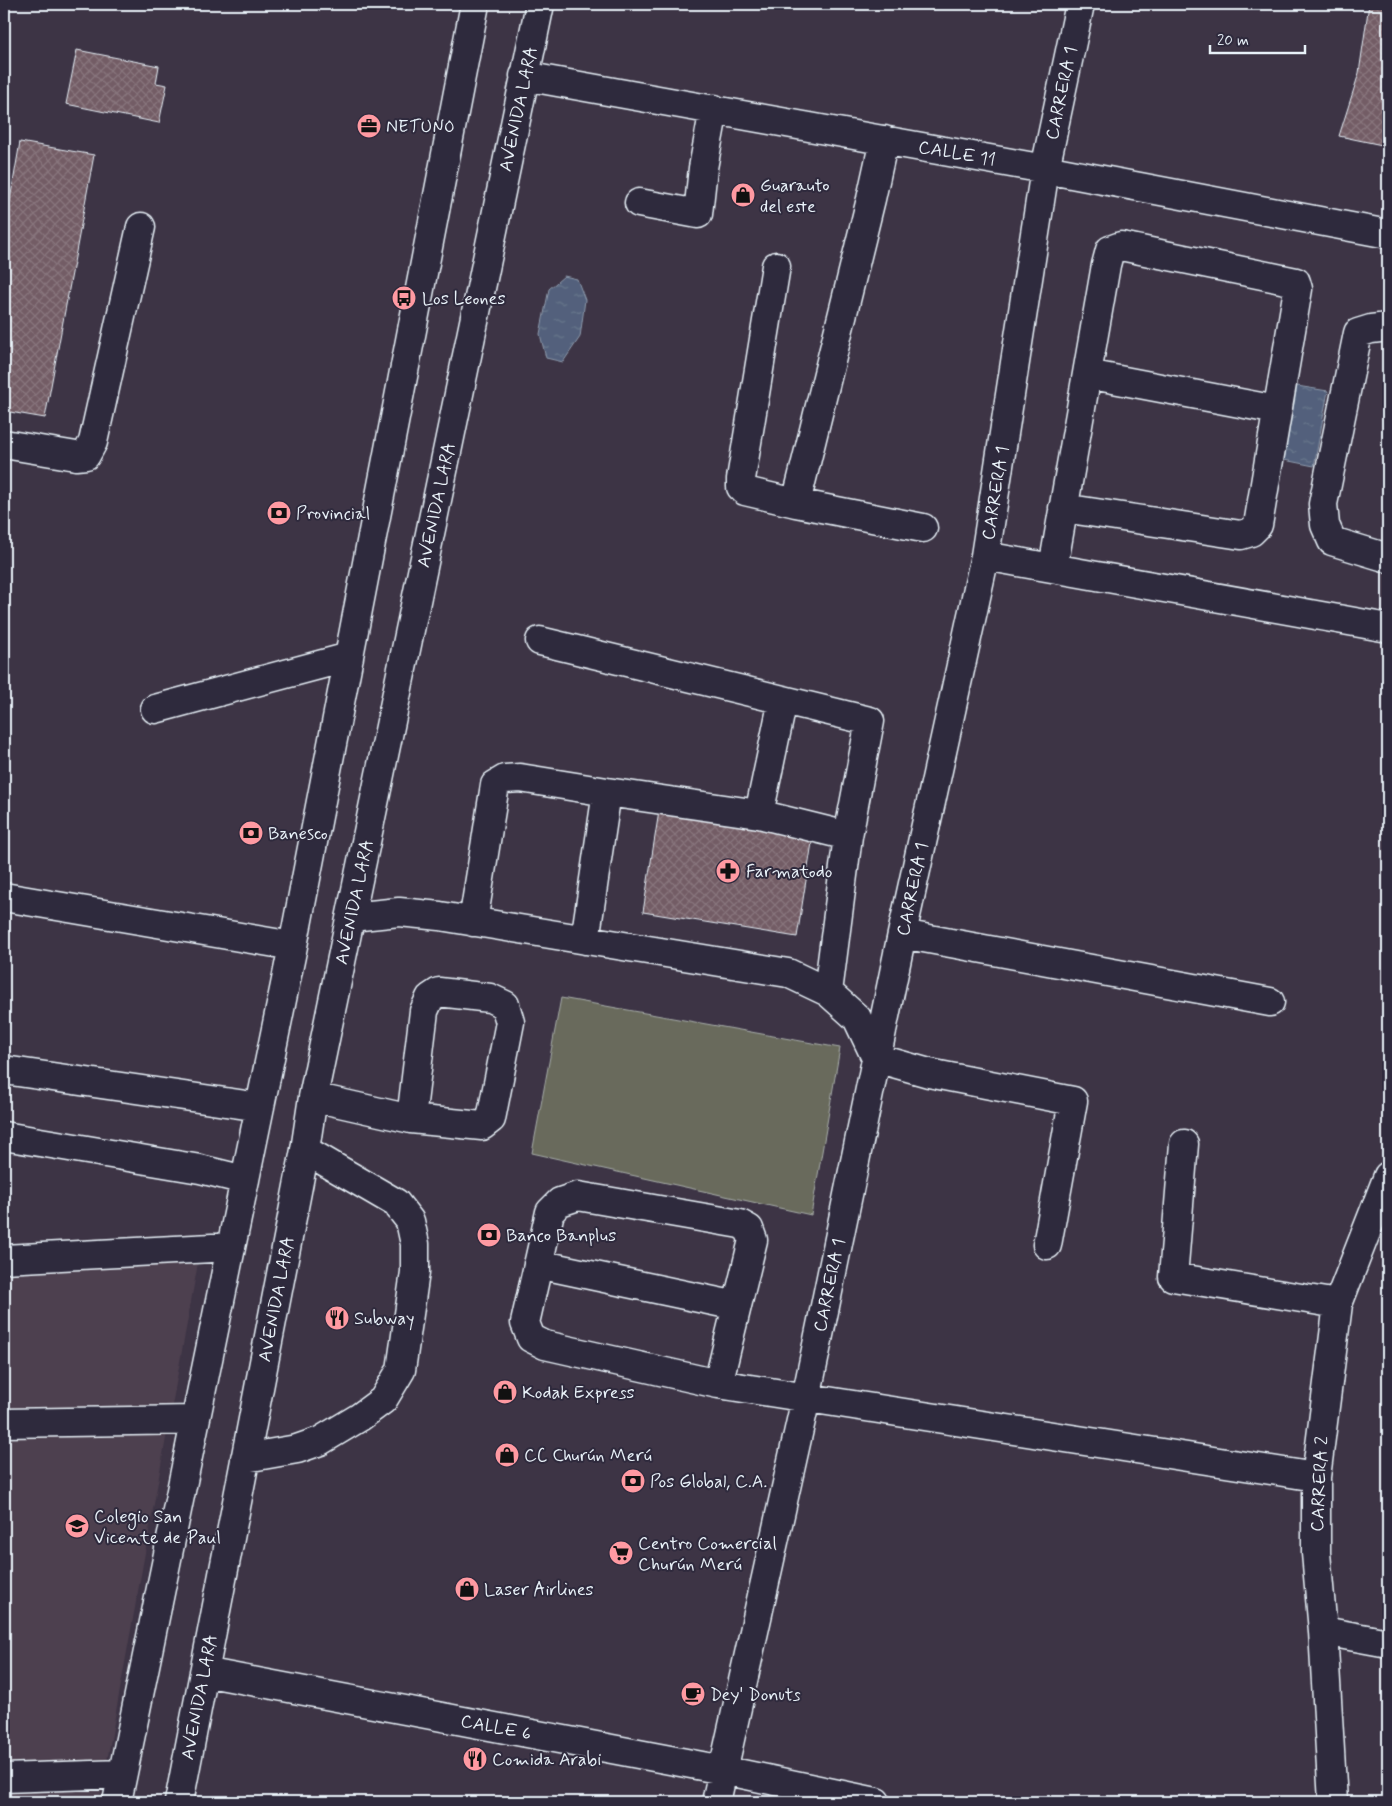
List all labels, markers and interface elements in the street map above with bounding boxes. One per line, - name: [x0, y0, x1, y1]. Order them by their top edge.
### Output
- scale bar: [1210, 22, 1304, 54]
- text: 20 m: [1217, 31, 1249, 51]
- street label: AVENIDA LARA: [494, 44, 544, 174]
- street label: CARRERA 1: [1040, 44, 1084, 142]
- office icon: NETUNO: [356, 113, 382, 139]
- place label: NETUNO: [386, 115, 455, 139]
- street label: CALLE 11: [916, 135, 997, 173]
- place label: Guarauto del este: [760, 174, 829, 219]
- shop icon: Guarauto del este: [730, 182, 756, 208]
- bus stop icon: Los Leones: [391, 285, 417, 311]
- place label: Los Leones: [422, 287, 505, 311]
- street label: AVENIDA LARA: [412, 440, 462, 570]
- street label: CARRERA 1: [977, 444, 1015, 542]
- bank icon: Provincial: [266, 500, 292, 526]
- place label: Provincial: [296, 502, 370, 526]
- bank icon: Banesco: [238, 820, 264, 846]
- place label: Banesco: [268, 822, 328, 846]
- street label: AVENIDA LARA: [330, 837, 380, 967]
- street label: CARRERA 1: [891, 840, 935, 938]
- pharmacy icon: Farmatodo: [715, 858, 741, 884]
- place label: Farmatodo: [746, 860, 833, 884]
- bank icon: Banco Banplus: [476, 1222, 502, 1248]
- place label: Banco Banplus: [506, 1224, 616, 1248]
- street label: AVENIDA LARA: [253, 1234, 301, 1364]
- street label: CARRERA 1: [808, 1236, 852, 1334]
- restaurant icon: Subway: [324, 1305, 350, 1331]
- place label: Subway: [354, 1307, 415, 1331]
- shop icon: Kodak Express: [492, 1379, 518, 1405]
- place label: Kodak Express: [522, 1381, 635, 1405]
- street label: CARRERA 2: [1306, 1435, 1334, 1532]
- shop icon: CC Churún Merú: [494, 1442, 520, 1468]
- place label: CC Churún Merú: [524, 1444, 652, 1468]
- bank icon: Pos Global, C.A.: [620, 1468, 646, 1494]
- place label: Pos Global, C.A.: [650, 1470, 767, 1494]
- place label: Colegio San Vicente de Paul: [94, 1505, 221, 1550]
- school or university icon: Colegio San Vicente de Paul: [64, 1513, 90, 1539]
- place label: Centro Comercial Churún Merú: [638, 1532, 777, 1577]
- supermarket icon: Centro Comercial Churún Merú: [608, 1540, 634, 1566]
- shop icon: Laser Airlines: [454, 1576, 480, 1602]
- place label: Laser Airlines: [484, 1578, 594, 1602]
- street label: AVENIDA LARA: [176, 1632, 224, 1762]
- cafe icon: Dey' Donuts: [680, 1681, 706, 1707]
- place label: Dey' Donuts: [710, 1683, 801, 1707]
- street label: CALLE 6: [458, 1709, 533, 1747]
- restaurant icon: Comida Arabi: [462, 1746, 488, 1772]
- place label: Comida Arabi: [492, 1748, 601, 1772]

